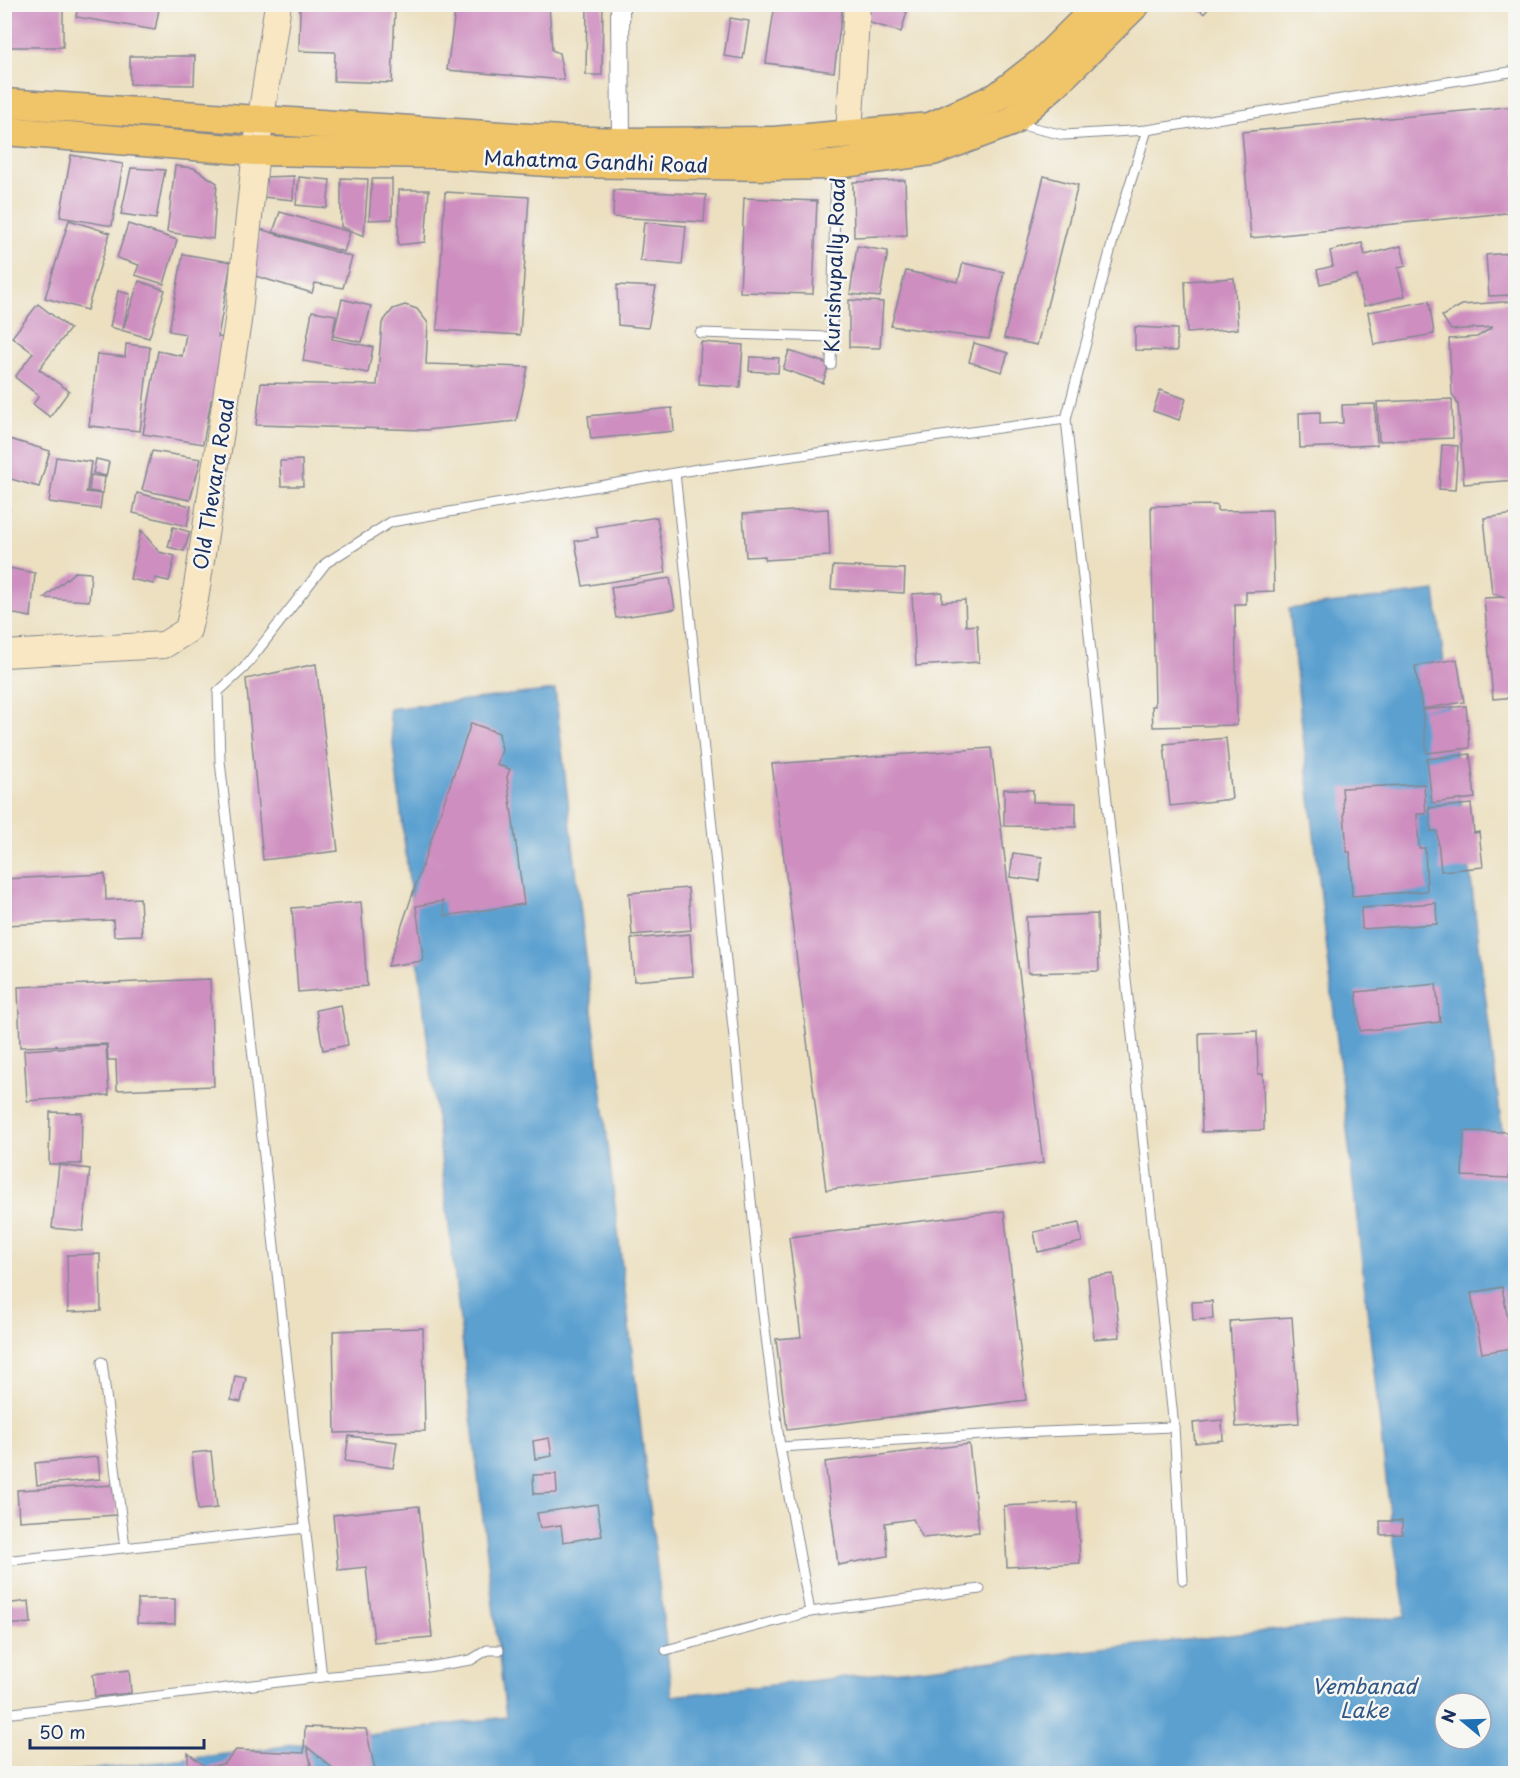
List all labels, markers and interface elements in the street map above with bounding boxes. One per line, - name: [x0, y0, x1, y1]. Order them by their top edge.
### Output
- street label: Mahatma Gandhi Road: [483, 142, 709, 180]
- street label: Kurishupally Road: [816, 177, 852, 353]
- street label: Old Thevara Road: [185, 396, 241, 572]
- water label: Vembanad Lake: [1311, 1669, 1419, 1725]
- north arrow: [1433, 1691, 1493, 1751]
- text: N: [1434, 1706, 1461, 1726]
- scale bar: [30, 1712, 204, 1750]
- text: 50 m: [39, 1718, 86, 1745]

